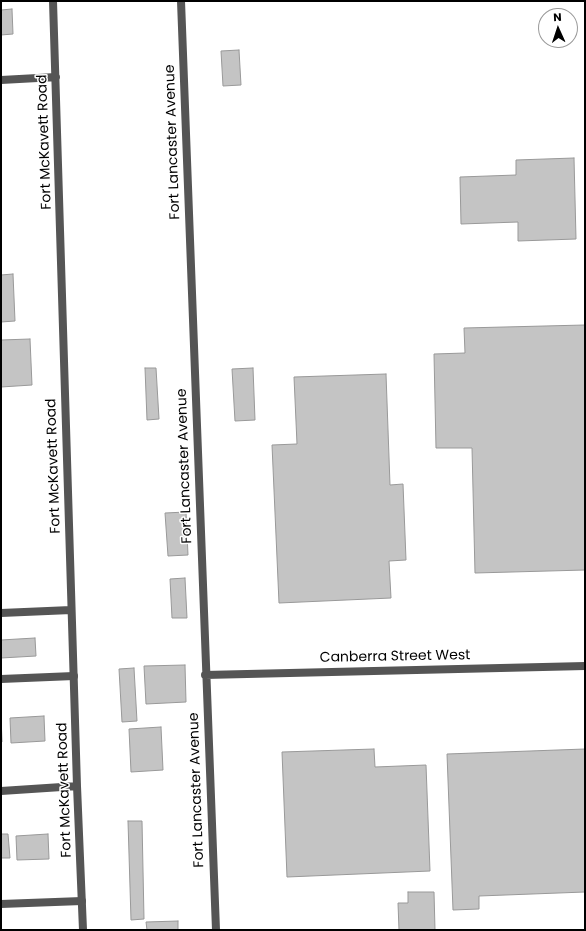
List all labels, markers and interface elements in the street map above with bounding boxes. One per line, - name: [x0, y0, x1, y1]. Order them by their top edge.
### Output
- north arrow: [538, 8, 578, 48]
- text: N: [553, 9, 562, 25]
- street label: Fort Lancaster Avenue: [162, 64, 184, 220]
- street label: Fort McKavett Road: [34, 74, 56, 210]
- street label: Fort Lancaster Avenue: [174, 388, 196, 544]
- street label: Fort McKavett Road: [43, 398, 65, 534]
- street label: Canberra Street West: [320, 647, 470, 667]
- street label: Fort Lancaster Avenue: [186, 712, 208, 868]
- street label: Fort McKavett Road: [54, 722, 76, 858]

